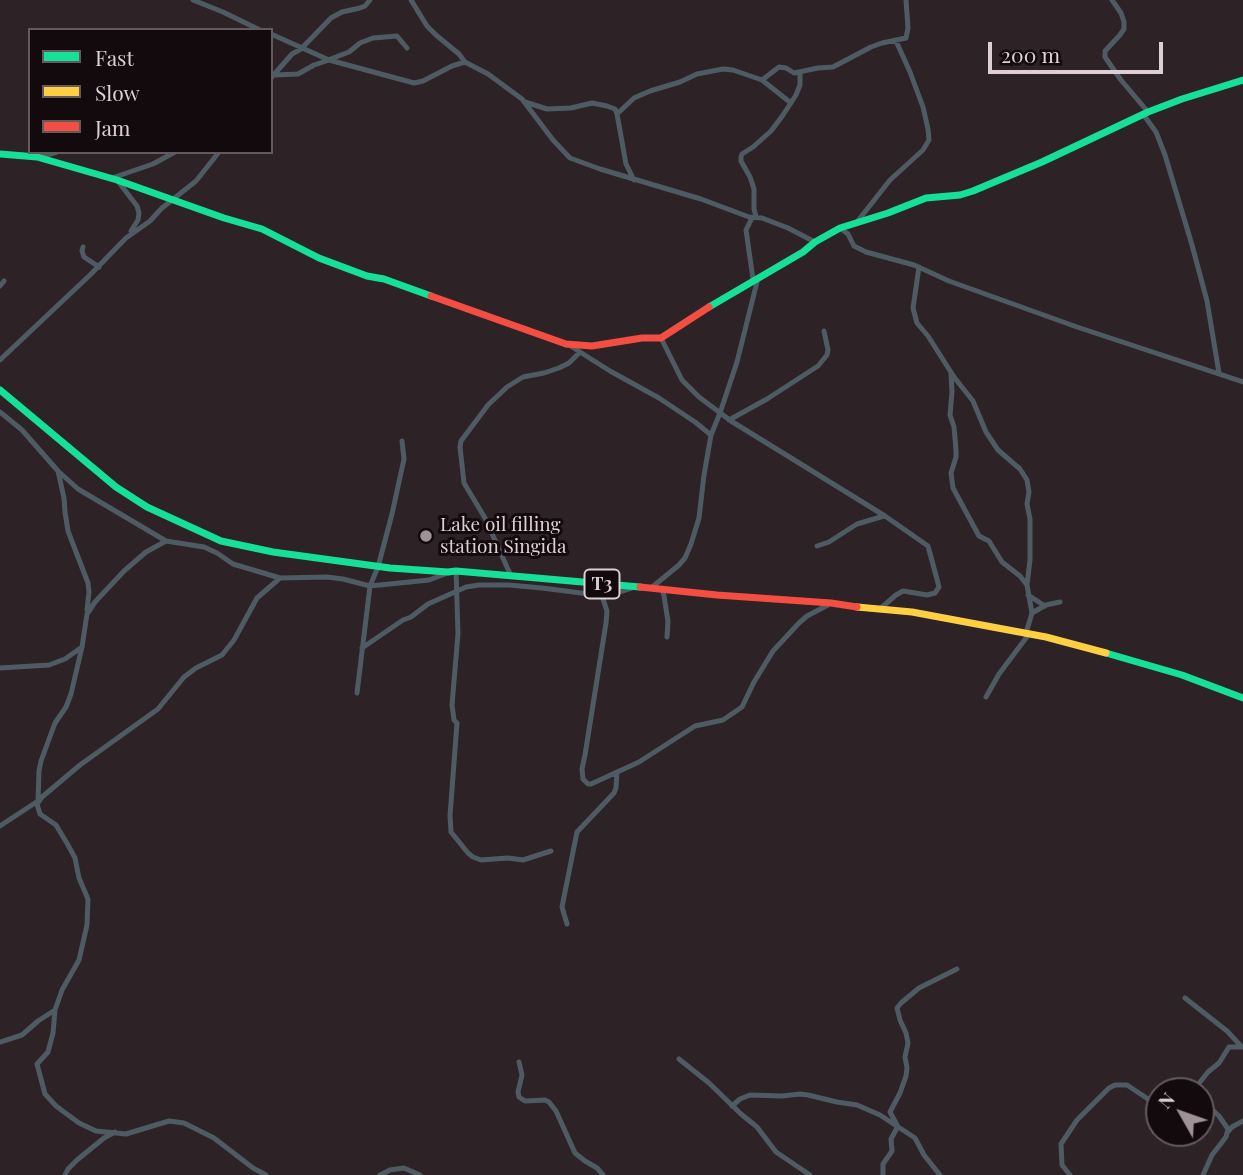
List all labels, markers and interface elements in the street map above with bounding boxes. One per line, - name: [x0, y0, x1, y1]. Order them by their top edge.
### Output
- legend: [28, 28, 273, 154]
- scale bar: [991, 28, 1166, 72]
- text: 200 m: [1001, 40, 1060, 68]
- text: Fast: [95, 43, 134, 71]
- text: Slow: [95, 78, 140, 106]
- text: Jam: [95, 113, 131, 141]
- place label: Lake oil filling station Singida: [440, 514, 567, 558]
- marker: Lake oil filling station Singida: [418, 528, 434, 544]
- road number: T3: [584, 570, 620, 598]
- north arrow: [1145, 1077, 1215, 1147]
- text: N: [1151, 1086, 1180, 1113]

